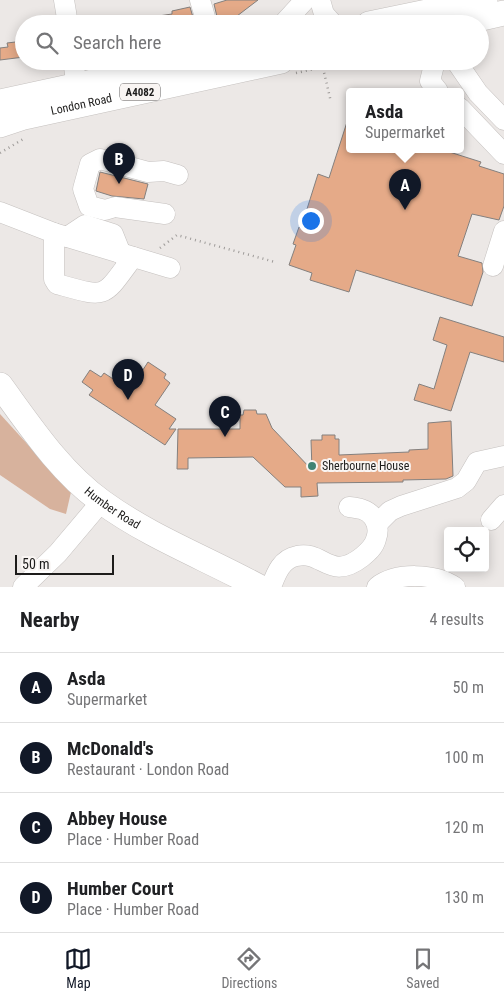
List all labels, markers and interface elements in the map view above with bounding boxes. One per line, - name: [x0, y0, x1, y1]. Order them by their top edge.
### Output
- search box: [15, 15, 489, 70]
- icon: search: [33, 29, 61, 57]
- text: Search here: [73, 31, 161, 54]
- road number: A4082: [120, 84, 160, 100]
- popup: [346, 88, 464, 153]
- street label: London Road: [49, 91, 113, 118]
- text: Asda: [365, 100, 403, 123]
- text: Supermarket: [365, 123, 445, 142]
- pin: B: [103, 143, 135, 184]
- pin: A: [389, 169, 421, 210]
- your location: [298, 208, 324, 234]
- pin: D: [112, 359, 144, 400]
- pin: C: [209, 396, 241, 437]
- place label: Sherbourne House: [322, 459, 410, 473]
- marker: Sherbourne House: [306, 460, 318, 472]
- street label: Humber Road: [82, 484, 143, 532]
- map controls: [444, 527, 489, 572]
- button: locate: [444, 527, 489, 572]
- scale bar: [15, 552, 114, 575]
- text: 50 m: [22, 556, 50, 572]
- text: Nearby: [20, 608, 79, 632]
- text: 4 results: [429, 610, 484, 629]
- text: Asda: [67, 667, 105, 690]
- text: A: [31, 678, 41, 697]
- text: 50 m: [452, 678, 484, 697]
- text: Supermarket: [67, 690, 147, 709]
- text: McDonald's: [67, 737, 154, 760]
- text: B: [32, 748, 40, 767]
- text: 100 m: [445, 748, 484, 767]
- text: Restaurant · London Road: [67, 760, 229, 779]
- text: Abbey House: [67, 807, 167, 830]
- text: C: [31, 818, 41, 837]
- text: 120 m: [445, 818, 484, 837]
- text: Place · Humber Road: [67, 830, 199, 849]
- text: Humber Court: [67, 877, 173, 900]
- text: D: [31, 888, 41, 907]
- text: 130 m: [445, 888, 484, 907]
- text: Place · Humber Road: [67, 900, 199, 919]
- tab: Map: [64, 945, 92, 991]
- tab: Directions: [221, 945, 277, 991]
- tab: Saved: [406, 945, 440, 991]

